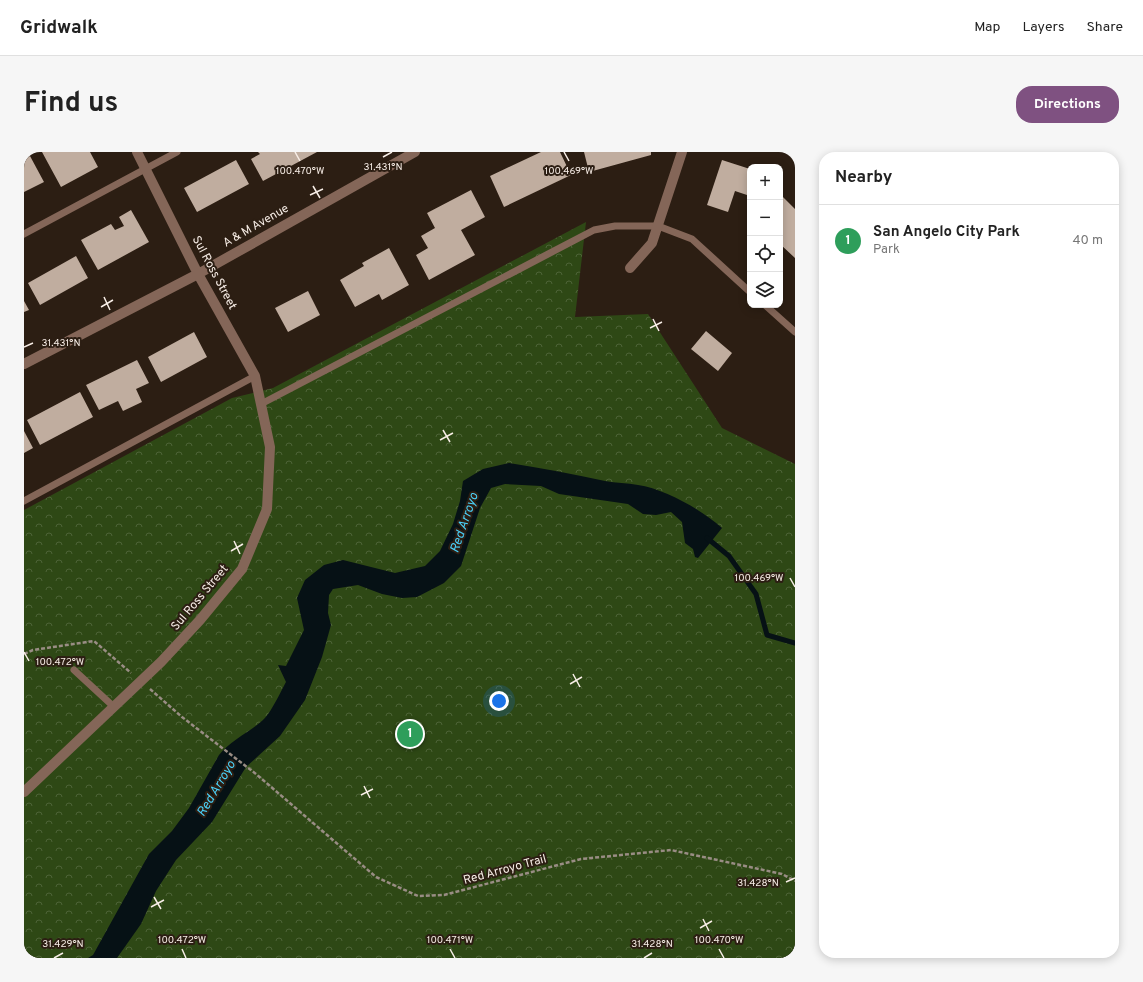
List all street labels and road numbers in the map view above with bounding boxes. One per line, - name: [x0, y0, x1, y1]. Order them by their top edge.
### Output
- street label: A & M Avenue: [220, 201, 292, 251]
- street label: Sul Ross Street: [188, 233, 240, 313]
- street label: Sul Ross Street: [168, 562, 232, 634]
- street label: Red Arroyo Trail: [462, 851, 548, 889]

